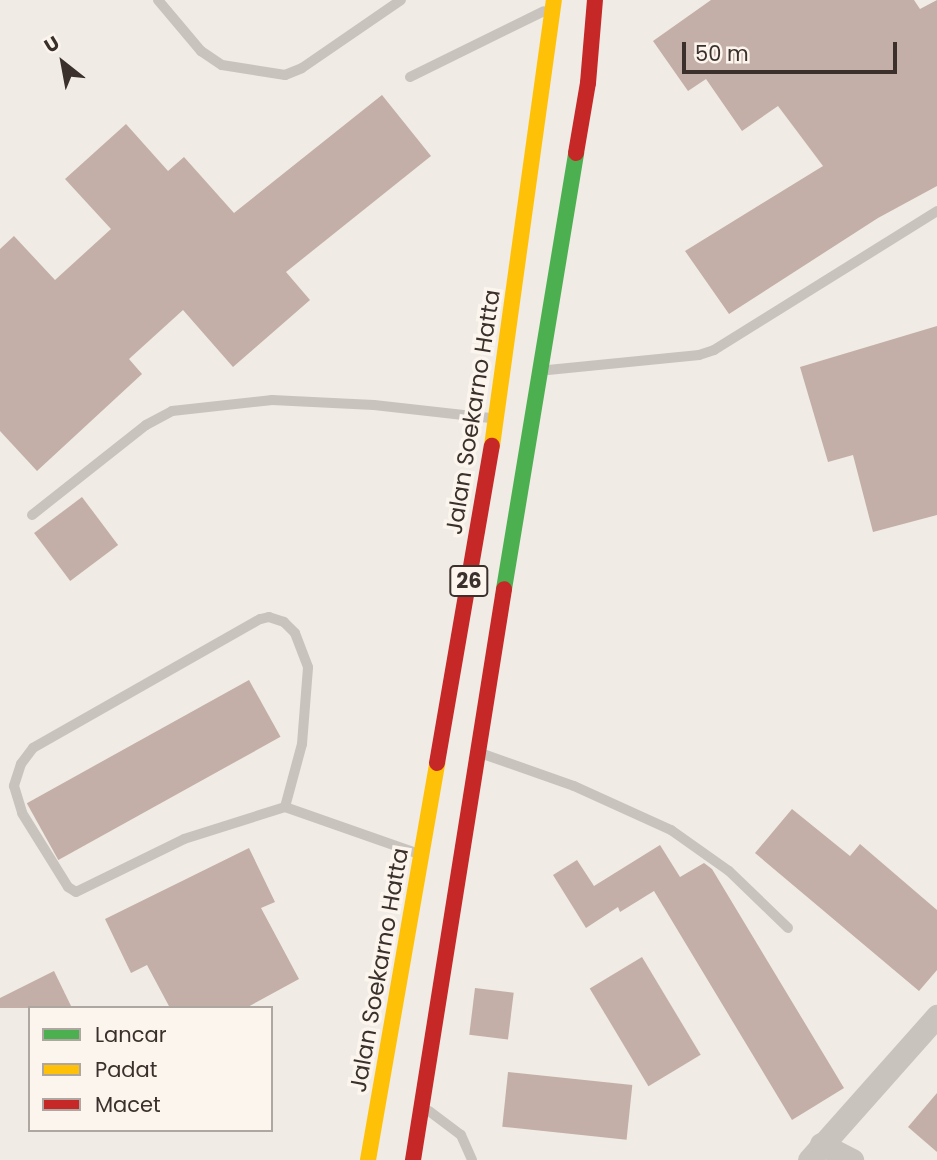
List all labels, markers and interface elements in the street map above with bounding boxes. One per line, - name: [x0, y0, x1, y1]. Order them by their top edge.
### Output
- north arrow: [28, 28, 98, 98]
- scale bar: [685, 28, 900, 72]
- text: U: [39, 30, 65, 60]
- text: 50 m: [695, 39, 749, 68]
- street label: Jalan Soekarno Hatta: [440, 288, 506, 536]
- road number: 26: [448, 564, 490, 598]
- street label: Jalan Soekarno Hatta: [344, 846, 414, 1094]
- legend: [28, 1006, 273, 1132]
- text: Lancar: [95, 1020, 166, 1049]
- text: Padat: [95, 1055, 157, 1084]
- text: Macet: [95, 1090, 161, 1119]

